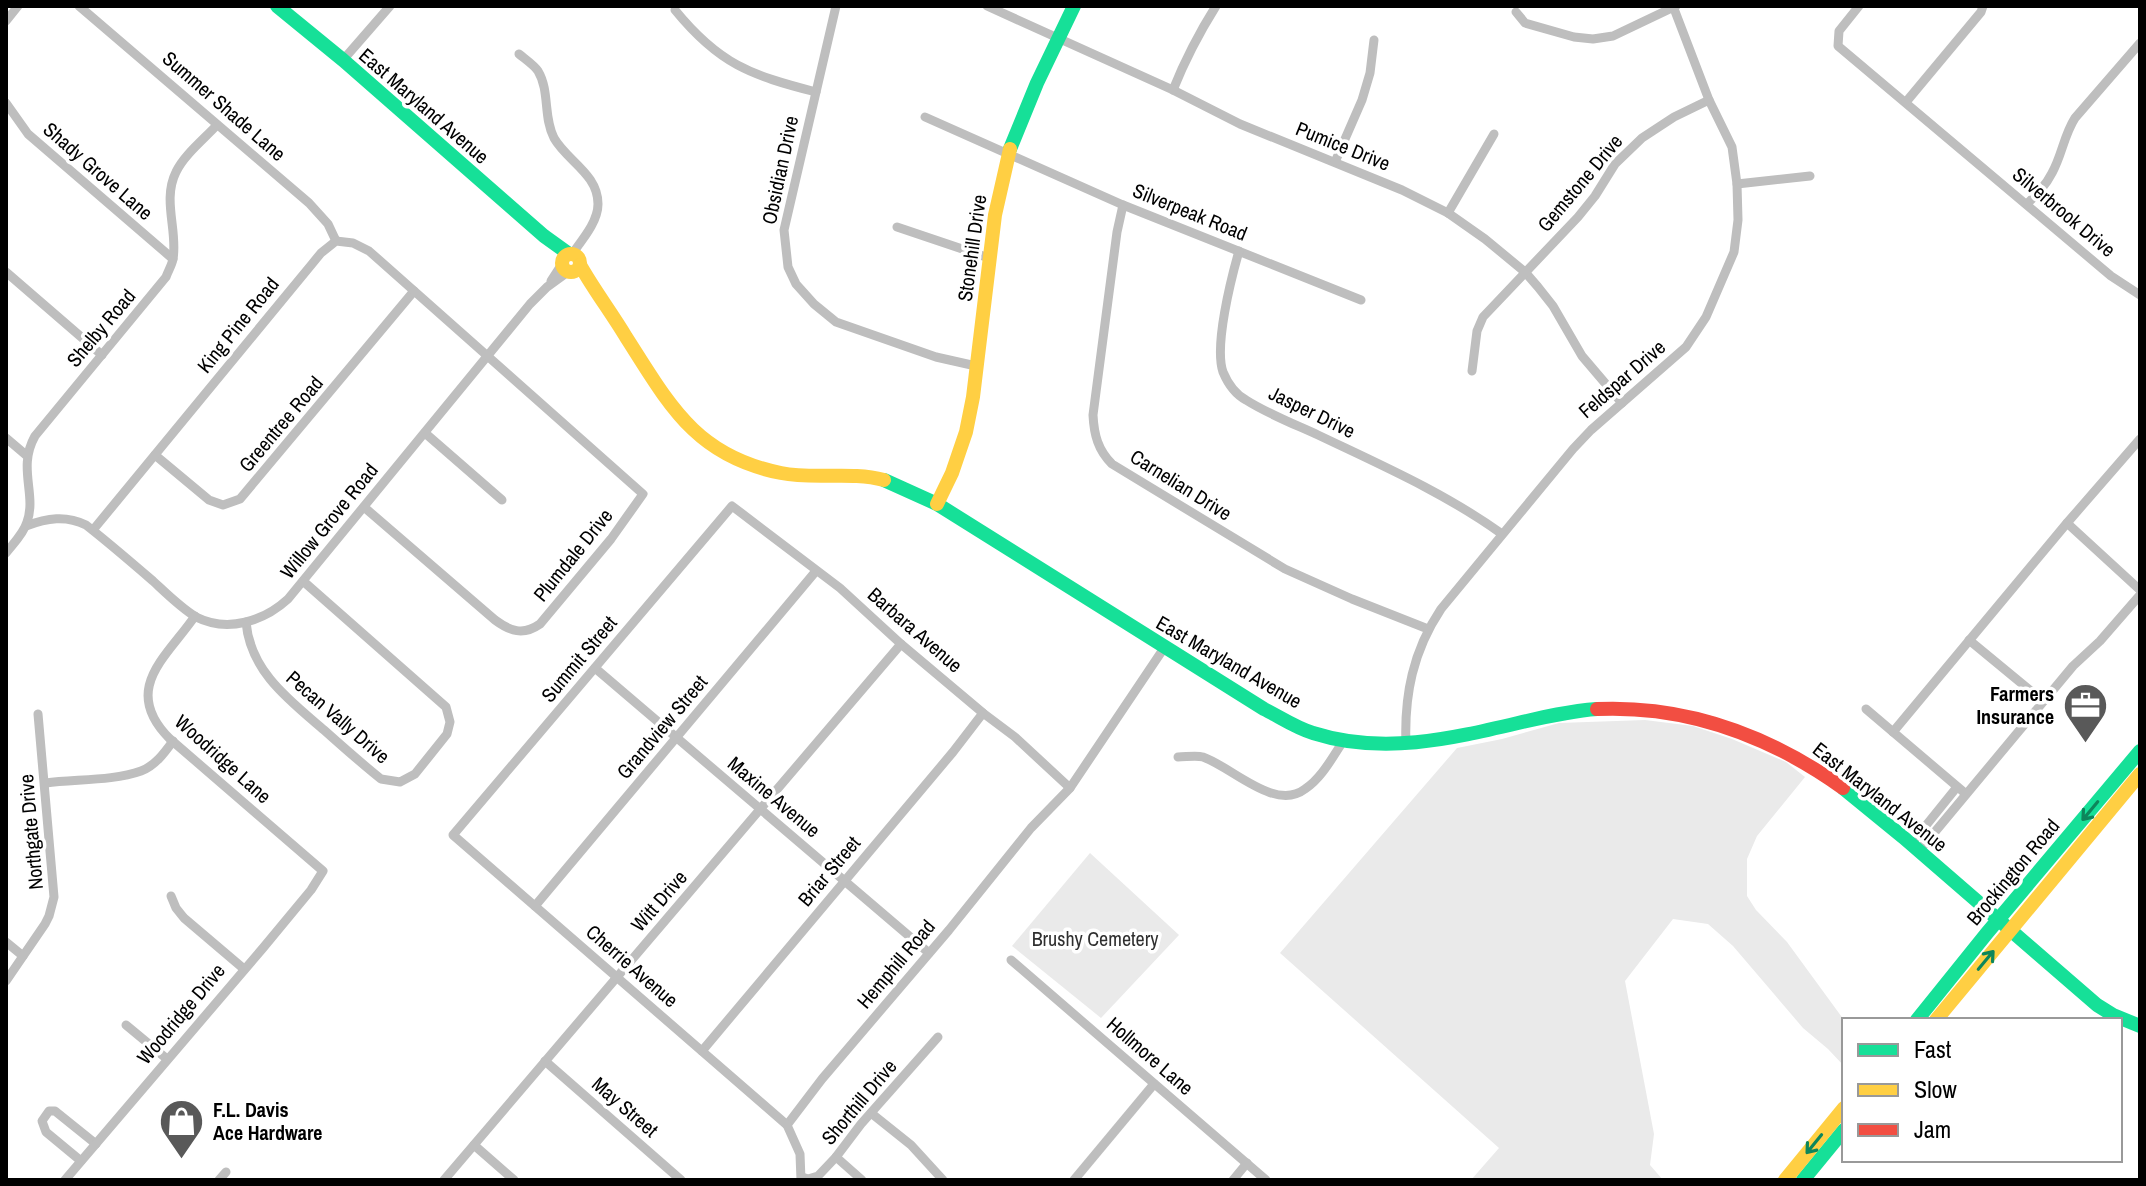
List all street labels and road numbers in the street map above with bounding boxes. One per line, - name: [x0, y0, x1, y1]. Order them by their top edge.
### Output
- street label: East Maryland Avenue: [354, 42, 495, 170]
- street label: Summer Shade Lane: [157, 45, 292, 167]
- street label: Obsidian Drive: [755, 113, 804, 227]
- street label: Pumice Drive: [1292, 114, 1394, 177]
- street label: Shady Grove Lane: [38, 116, 159, 226]
- street label: Gemstone Drive: [1531, 128, 1628, 237]
- street label: Silverbrook Drive: [2007, 161, 2122, 263]
- street label: Silverpeak Road: [1129, 176, 1251, 247]
- street label: Stonehill Drive: [951, 193, 992, 303]
- street label: King Pine Road: [191, 271, 285, 378]
- street label: Shelby Road: [60, 283, 141, 372]
- street label: Feldspar Drive: [1573, 333, 1671, 424]
- street label: Greentree Road: [232, 370, 329, 477]
- street label: Jasper Drive: [1265, 379, 1360, 444]
- street label: Carnelian Drive: [1125, 443, 1237, 526]
- street label: Willow Grove Road: [274, 457, 384, 584]
- street label: Plumdale Drive: [527, 503, 618, 607]
- street label: Barbara Avenue: [862, 581, 968, 678]
- street label: East Maryland Avenue: [1152, 609, 1307, 714]
- street label: Summit Street: [535, 610, 623, 708]
- street label: Pecan Vally Drive: [281, 664, 396, 769]
- street label: Grandview Street: [610, 669, 713, 784]
- street label: Woodridge Lane: [169, 708, 277, 809]
- street label: East Maryland Avenue: [1807, 736, 1953, 858]
- street label: Maxine Avenue: [722, 750, 826, 843]
- street label: Northgate Drive: [12, 773, 49, 891]
- street label: Brockington Road: [1960, 813, 2065, 931]
- street label: Briar Street: [791, 830, 866, 911]
- street label: Witt Drive: [625, 864, 693, 937]
- street label: Hemphill Road: [850, 913, 941, 1014]
- street label: Cherrie Avenue: [581, 918, 684, 1013]
- street label: Woodridge Drive: [131, 958, 231, 1070]
- street label: Hollmore Lane: [1101, 1010, 1199, 1101]
- street label: Shorthill Drive: [815, 1053, 902, 1150]
- street label: May Street: [587, 1070, 664, 1143]

